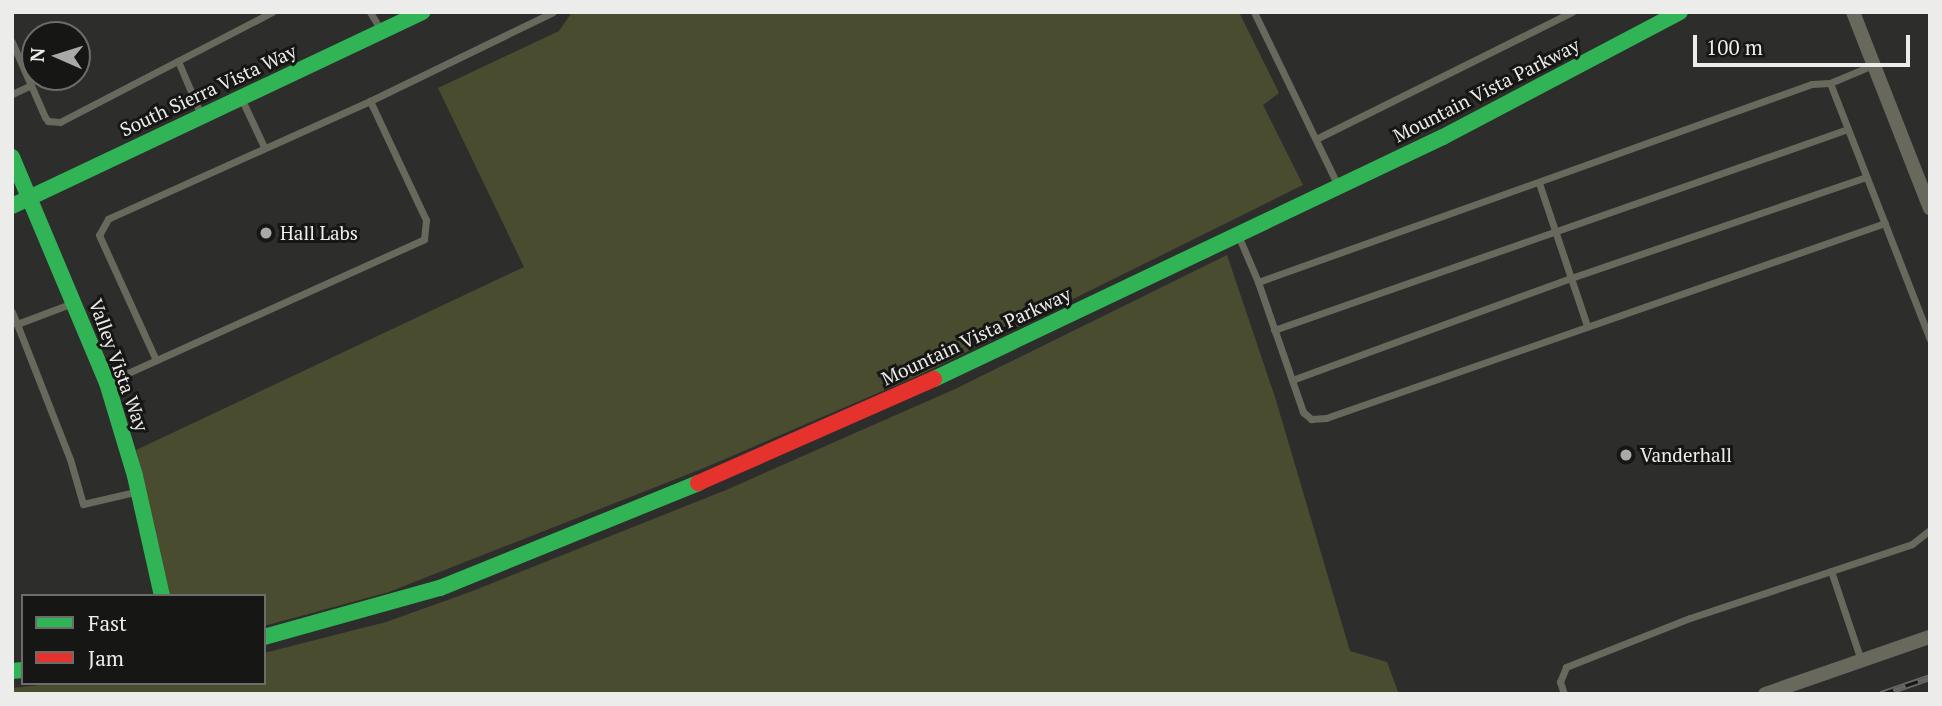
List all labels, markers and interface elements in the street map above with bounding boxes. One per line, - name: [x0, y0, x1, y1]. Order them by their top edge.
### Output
- north arrow: [21, 21, 91, 91]
- scale bar: [1697, 21, 1914, 65]
- street label: Mountain Vista Parkway: [1389, 33, 1583, 147]
- text: 100 m: [1706, 33, 1763, 61]
- street label: South Sierra Vista Way: [116, 39, 300, 141]
- text: N: [24, 47, 49, 63]
- place label: Hall Labs: [280, 222, 358, 244]
- marker: Hall Labs: [258, 225, 274, 241]
- street label: Mountain Vista Parkway: [878, 282, 1074, 390]
- street label: Valley Vista Way: [84, 295, 154, 435]
- place label: Vanderhall: [1640, 444, 1732, 466]
- marker: Vanderhall: [1618, 447, 1634, 463]
- legend: [21, 594, 266, 685]
- text: Fast: [88, 609, 127, 637]
- text: Jam: [88, 644, 124, 672]

